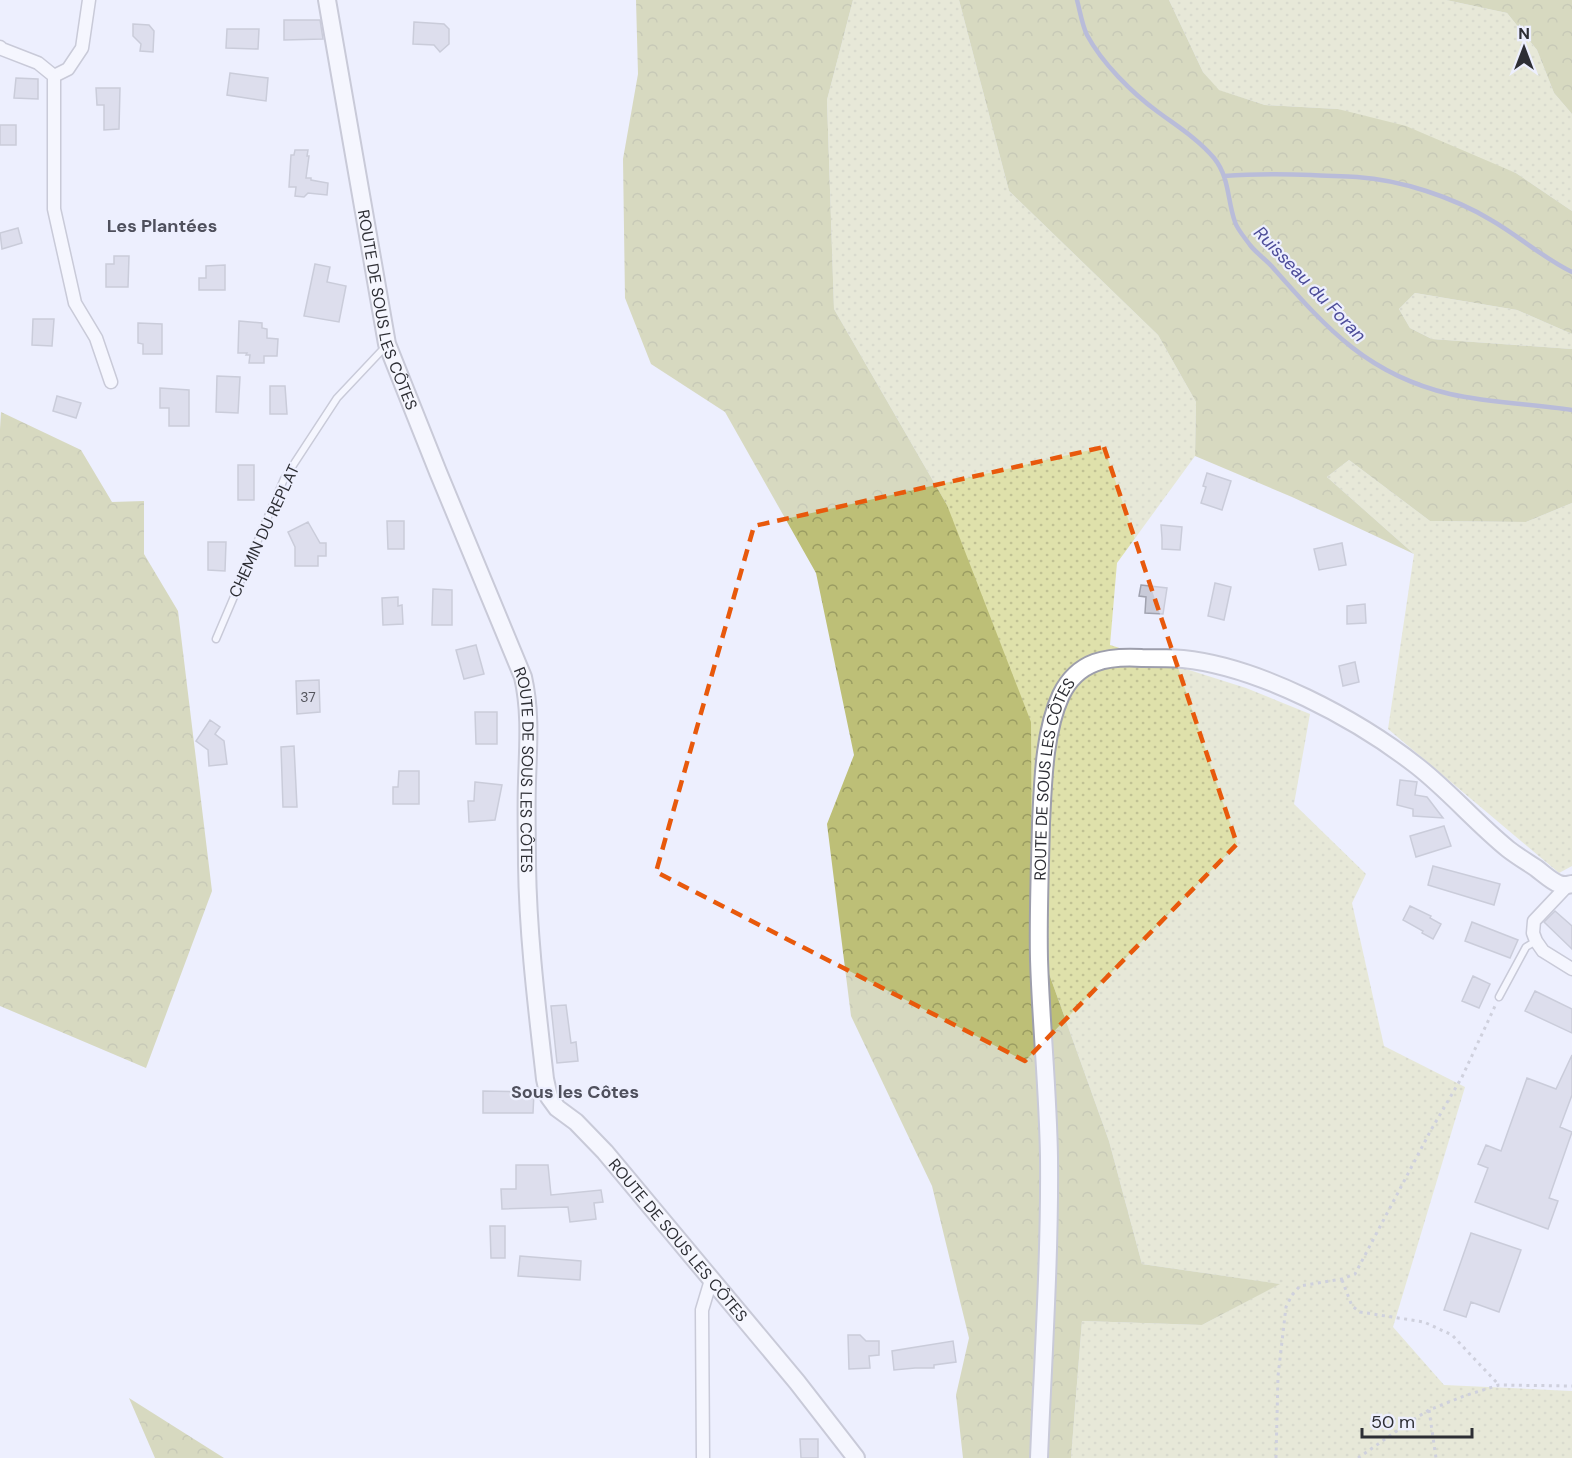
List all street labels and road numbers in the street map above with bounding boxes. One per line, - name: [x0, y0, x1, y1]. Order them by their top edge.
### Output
- street label: ROUTE DE SOUS LES CÔTES: [353, 208, 423, 413]
- street label: CHEMIN DU REPLAT: [224, 461, 304, 601]
- street label: ROUTE DE SOUS LES CÔTES: [509, 664, 539, 873]
- street label: ROUTE DE SOUS LES CÔTES: [1029, 673, 1079, 881]
- street label: ROUTE DE SOUS LES CÔTES: [604, 1154, 753, 1326]

